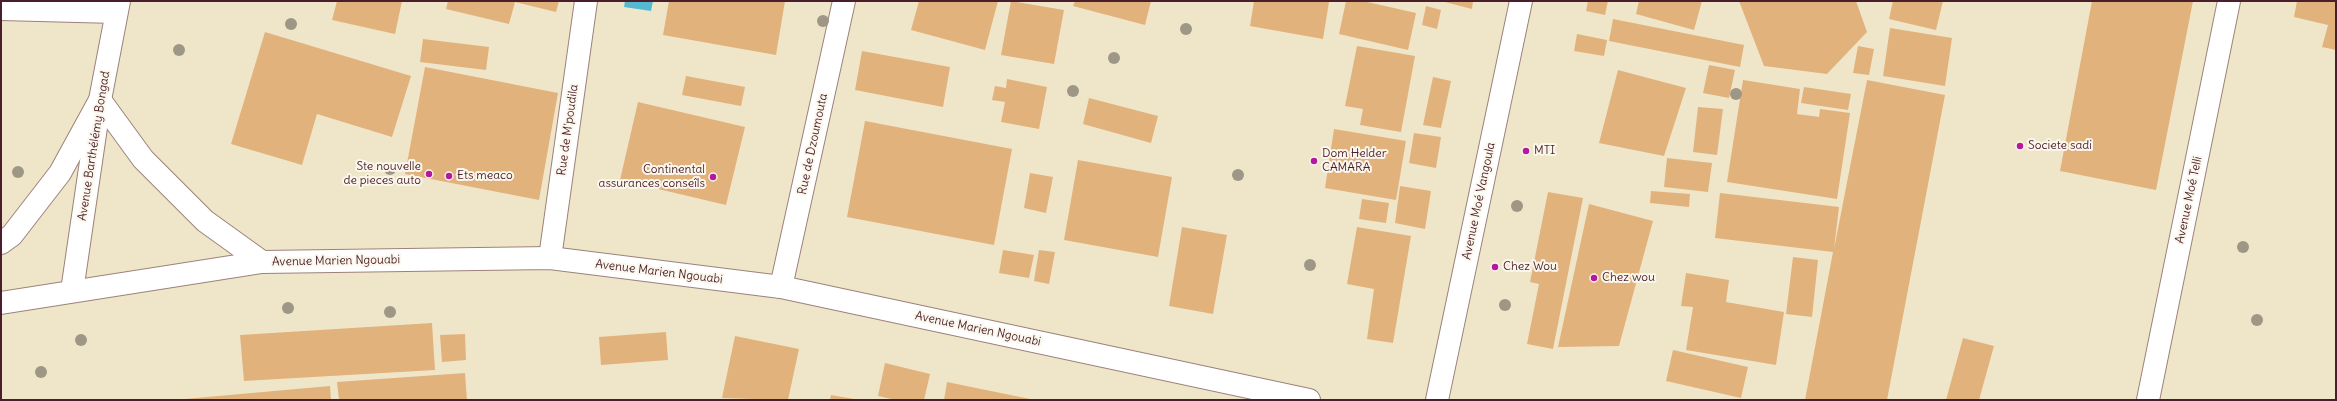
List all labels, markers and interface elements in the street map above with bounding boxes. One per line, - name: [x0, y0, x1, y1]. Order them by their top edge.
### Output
- street label: Avenue Barthélémy Bongad: [75, 70, 113, 222]
- street label: Rue de M'poudila: [554, 83, 582, 177]
- street label: Rue de Dzoumouta: [795, 92, 831, 196]
- place label: Societe sadi: [2028, 139, 2092, 153]
- street label: Avenue Moé Vangoula: [1460, 141, 1498, 261]
- marker: Societe sadi: [2015, 141, 2025, 151]
- place label: MTI: [1534, 144, 1555, 158]
- marker: MTI: [1521, 146, 1531, 156]
- place label: Dom Helder CAMARA: [1322, 147, 1387, 175]
- street label: Avenue Moé Telli: [2173, 155, 2205, 245]
- marker: Dom Helder CAMARA: [1309, 156, 1319, 166]
- place label: Ste nouvelle de pieces auto: [343, 160, 421, 188]
- place label: Continental assurances conseîls: [599, 163, 705, 191]
- marker: Ste nouvelle de pieces auto: [424, 169, 434, 179]
- place label: Ets meaco: [457, 169, 513, 183]
- marker: Ets meaco: [444, 171, 454, 181]
- marker: Continental assurances conseîls: [708, 172, 718, 182]
- street label: Avenue Marien Ngouabi: [272, 253, 400, 269]
- street label: Avenue Marien Ngouabi: [595, 257, 723, 287]
- place label: Chez Wou: [1503, 260, 1557, 274]
- marker: Chez Wou: [1490, 262, 1500, 272]
- place label: Chez wou: [1602, 271, 1655, 285]
- marker: Chez wou: [1589, 273, 1599, 283]
- street label: Avenue Marien Ngouabi: [914, 309, 1042, 349]

